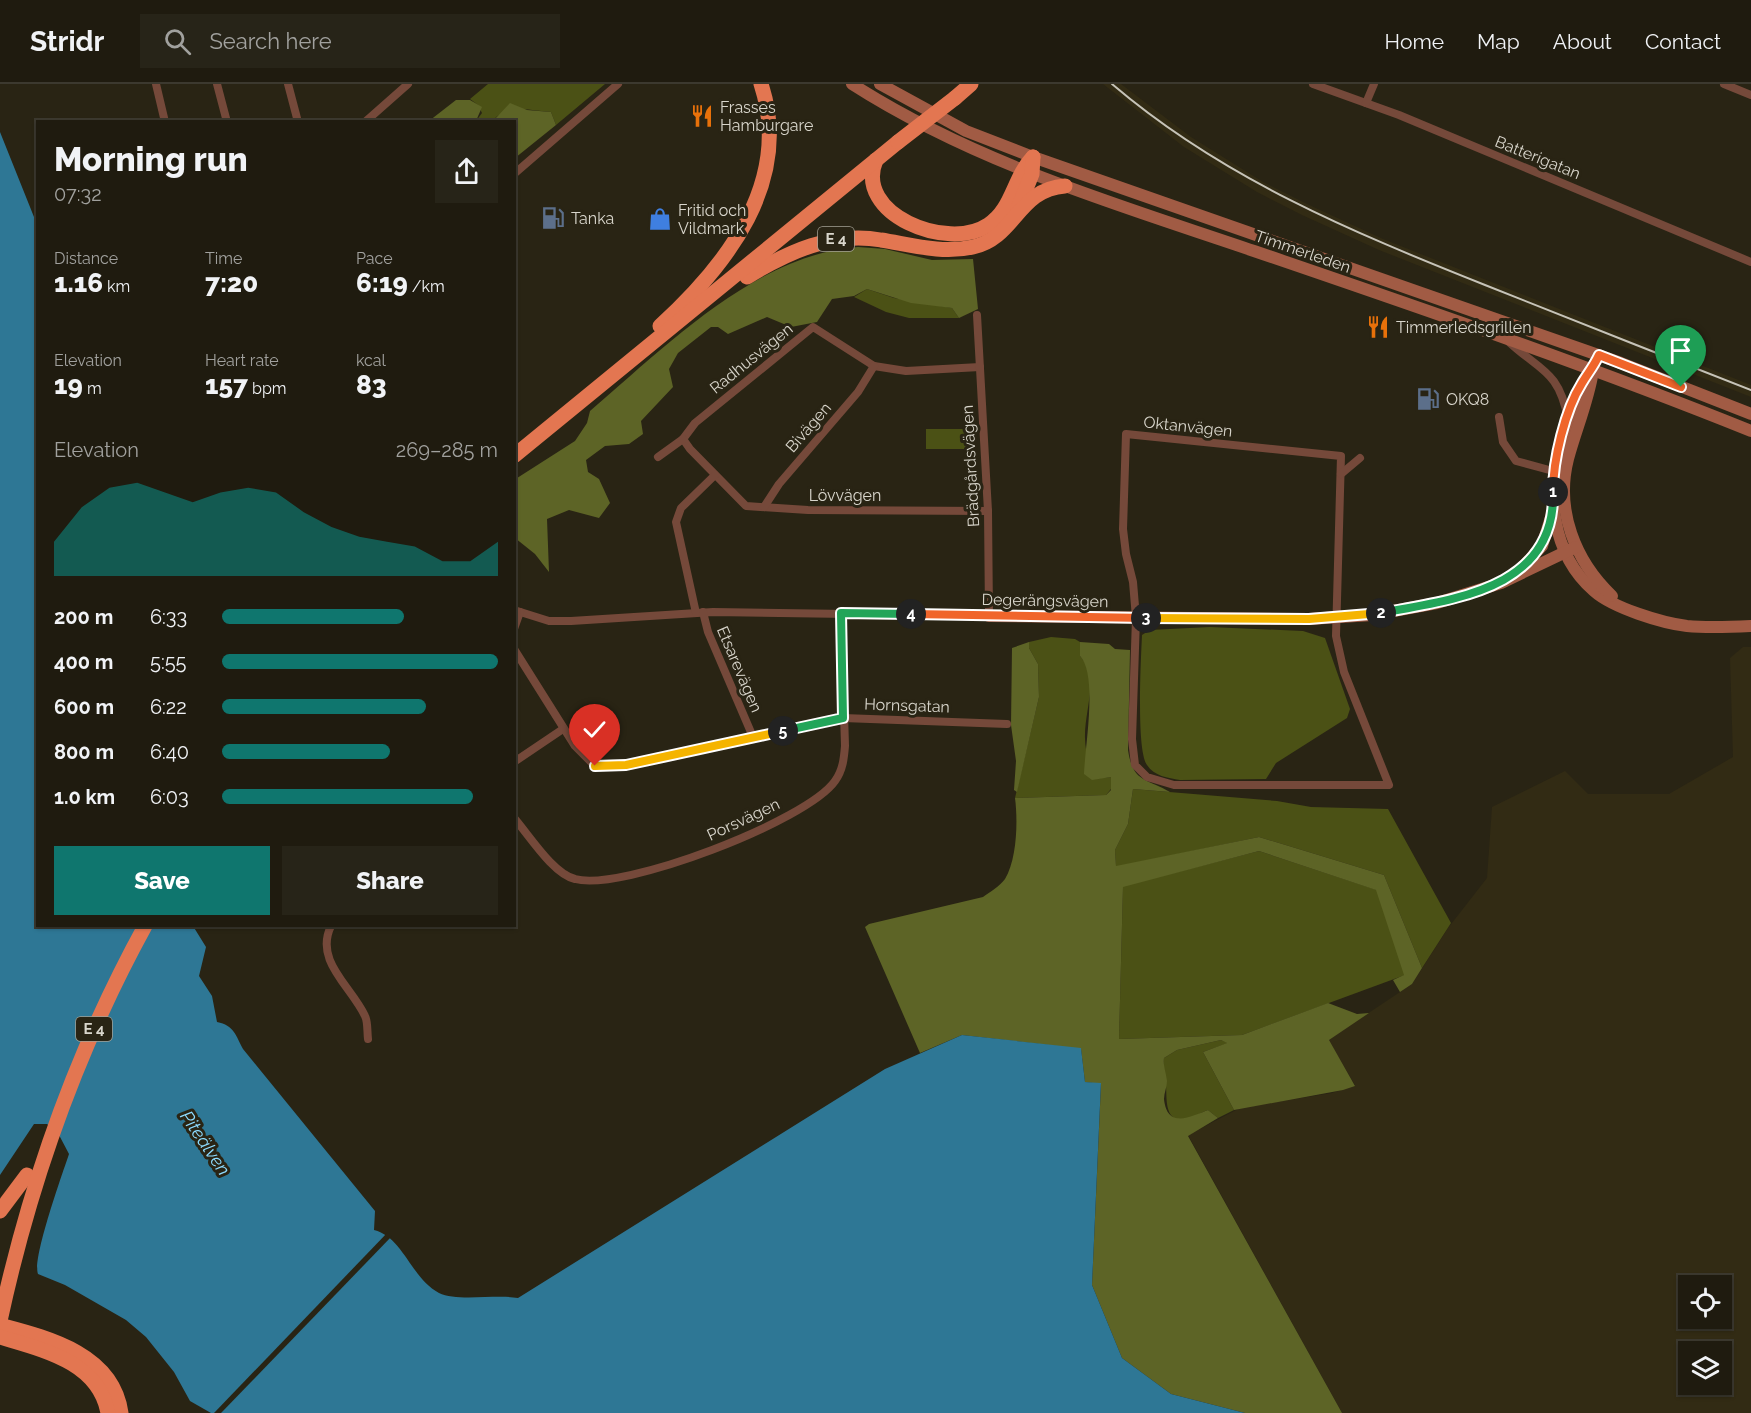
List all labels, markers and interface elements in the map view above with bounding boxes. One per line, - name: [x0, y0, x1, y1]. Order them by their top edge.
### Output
- search box: [140, 14, 560, 68]
- text: Stridr: [30, 25, 104, 58]
- icon: search: [161, 25, 194, 58]
- text: Search here: [209, 28, 332, 54]
- text: Home: [1385, 29, 1444, 54]
- text: Map: [1477, 29, 1520, 54]
- text: About: [1553, 29, 1612, 54]
- text: Contact: [1645, 29, 1721, 54]
- place label: Frasses Hamburgare: [720, 98, 813, 135]
- restaurant icon: Frasses Hamburgare: [689, 103, 715, 129]
- street label: Batterigatan: [1492, 132, 1583, 183]
- text: Morning run: [54, 140, 248, 179]
- button: share: [435, 140, 498, 203]
- text: 07:32: [54, 182, 102, 206]
- place label: Fritid och Vildmark: [678, 201, 746, 238]
- fuel station icon: Tanka: [540, 205, 566, 231]
- shop icon: Fritid och Vildmark: [647, 206, 673, 232]
- place label: Tanka: [571, 209, 614, 228]
- street label: Timmerleden: [1252, 226, 1353, 277]
- road number: E 4: [818, 227, 854, 251]
- text: Distance: [54, 249, 118, 268]
- text: Time: [205, 249, 242, 268]
- text: Pace: [356, 249, 393, 268]
- text: 1.16: [54, 268, 103, 298]
- text: 7:20: [205, 268, 258, 298]
- text: 6:19: [356, 268, 408, 298]
- text: km: [103, 277, 130, 296]
- text: /km: [408, 277, 445, 296]
- restaurant icon: Timmerledsgrillen: [1365, 314, 1391, 340]
- place label: Timmerledsgrillen: [1396, 318, 1532, 337]
- street label: Radhusvägen: [706, 319, 797, 398]
- pin: [1655, 325, 1706, 387]
- icon: arrive: [1664, 334, 1697, 367]
- text: Elevation: [54, 351, 122, 370]
- text: Heart rate: [205, 351, 279, 370]
- text: kcal: [356, 351, 386, 370]
- text: 19: [54, 370, 83, 400]
- text: 157: [205, 370, 248, 400]
- text: 83: [356, 370, 387, 400]
- text: m: [83, 379, 102, 398]
- text: bpm: [248, 379, 286, 398]
- fuel station icon: OKQ8: [1415, 386, 1441, 412]
- place label: OKQ8: [1446, 390, 1489, 409]
- street label: Bivägen: [782, 399, 835, 456]
- street label: Brädgårdsvägen: [958, 405, 983, 527]
- street label: Oktanvägen: [1143, 412, 1233, 441]
- text: Elevation: [54, 438, 139, 462]
- text: 269–285 m: [396, 438, 498, 462]
- pin: 1: [1538, 477, 1568, 507]
- text: 1: [1549, 482, 1557, 501]
- street label: Lövvägen: [809, 486, 881, 505]
- street label: Degerängsvägen: [981, 590, 1109, 611]
- pin: 2: [1366, 598, 1396, 628]
- pin: 4: [896, 599, 926, 629]
- pin: 3: [1131, 603, 1161, 633]
- text: 2: [1376, 603, 1386, 622]
- text: 4: [906, 604, 916, 623]
- text: 200 m: [54, 605, 113, 629]
- text: 6:33: [150, 605, 187, 629]
- text: 3: [1142, 608, 1150, 627]
- street label: Etsarevägen: [713, 623, 766, 715]
- text: 400 m: [54, 650, 113, 674]
- text: 5:55: [150, 650, 186, 674]
- text: 600 m: [54, 695, 114, 719]
- text: 6:22: [150, 695, 187, 719]
- street label: Hornsgatan: [864, 695, 950, 716]
- pin: [569, 704, 620, 766]
- icon: check: [578, 713, 611, 746]
- pin: 5: [768, 716, 798, 746]
- text: 5: [779, 721, 787, 740]
- text: 800 m: [54, 740, 114, 764]
- text: 6:40: [150, 740, 189, 764]
- text: 1.0 km: [54, 785, 115, 809]
- text: 6:03: [150, 785, 189, 809]
- street label: Porsvägen: [704, 794, 783, 845]
- button: Save: [54, 846, 270, 915]
- button: Share: [282, 846, 498, 915]
- road number: E 4: [76, 1017, 112, 1041]
- water label: Piteälven: [176, 1106, 235, 1179]
- map controls: [1678, 1275, 1732, 1395]
- button: locate: [1678, 1275, 1732, 1329]
- button: layers: [1678, 1341, 1732, 1395]

